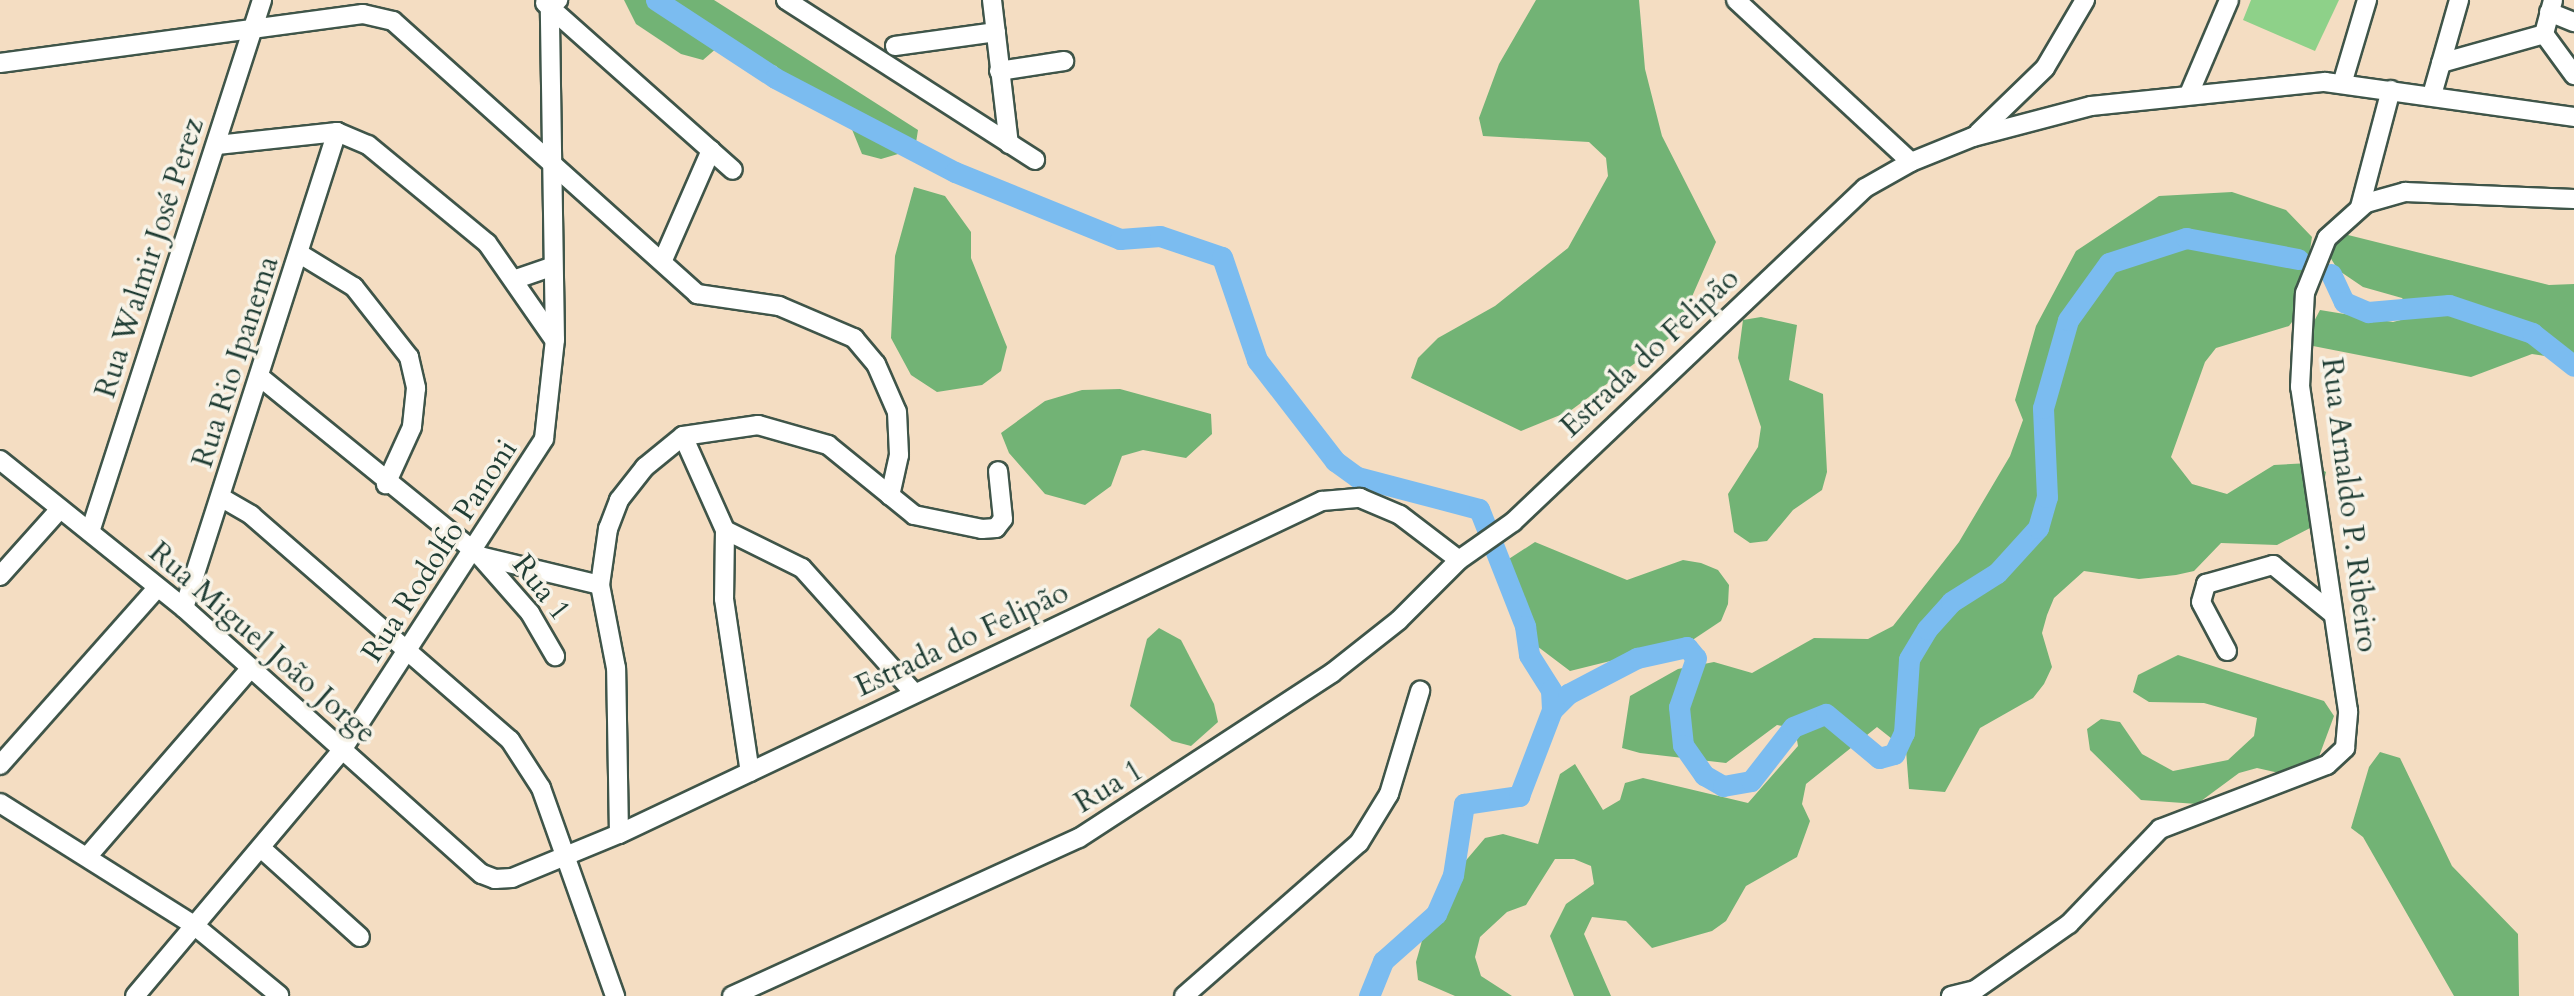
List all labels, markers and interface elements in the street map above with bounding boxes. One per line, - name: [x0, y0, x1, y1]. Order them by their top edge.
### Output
- street label: Rua Walmir José Perez: [88, 113, 212, 403]
- street label: Rua Rio Ipanema: [185, 252, 287, 472]
- street label: Estrada do Felipão: [1553, 261, 1747, 445]
- street label: Rua Arnaldo P. Ribeiro: [2313, 356, 2385, 654]
- street label: Rua Rodolfo Panoni: [355, 433, 525, 669]
- street label: Rua Miguel João Jorge: [141, 535, 383, 751]
- street label: Rua 1: [504, 548, 578, 628]
- street label: Estrada do Felipão: [850, 575, 1074, 705]
- street label: Rua 1: [1068, 753, 1150, 821]

